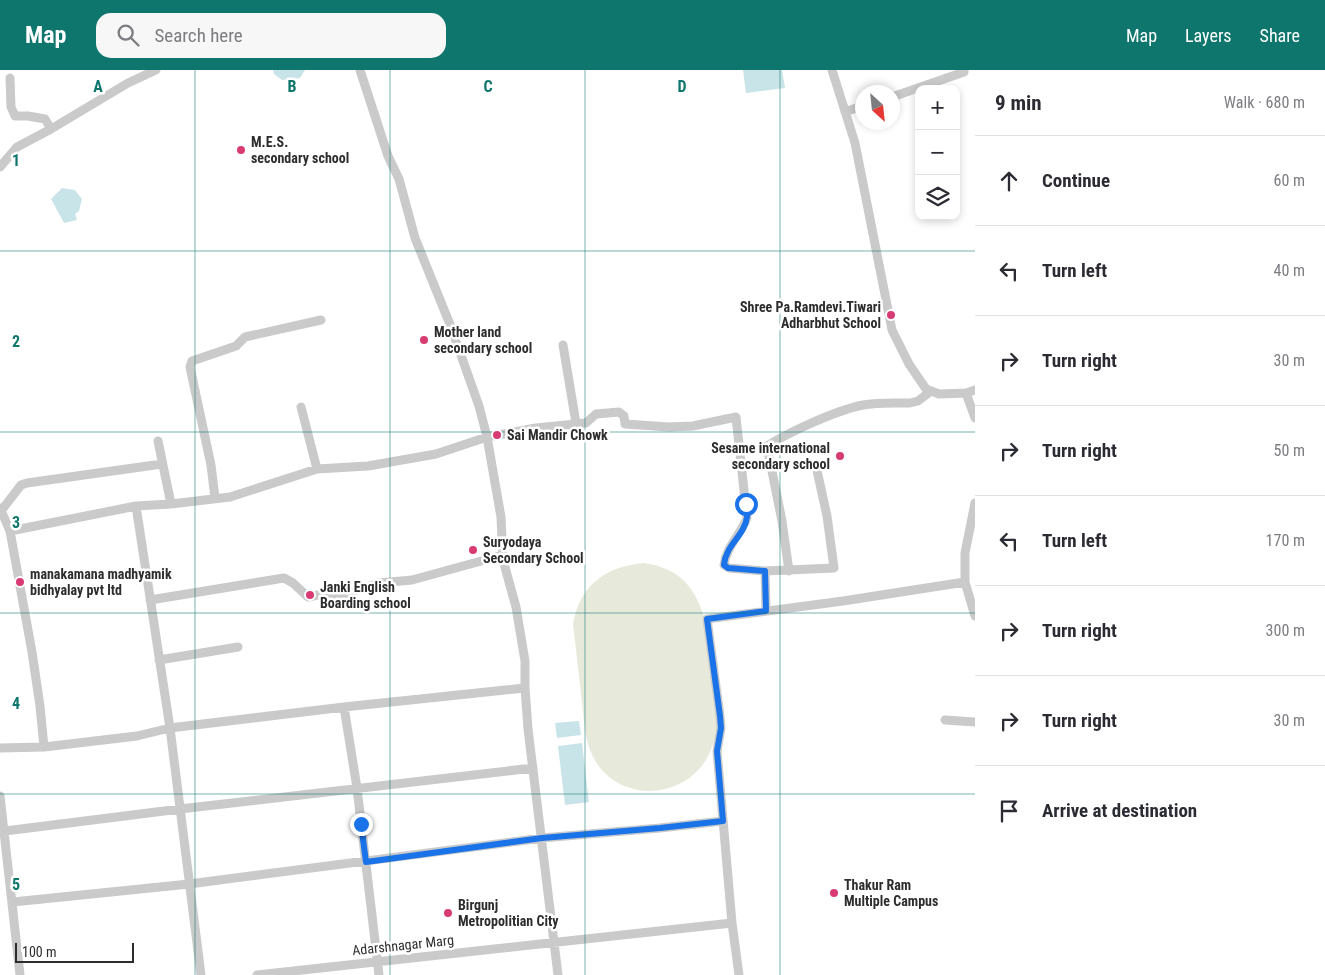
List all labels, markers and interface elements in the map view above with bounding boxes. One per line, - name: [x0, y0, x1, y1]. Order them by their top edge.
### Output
- search box: [96, 13, 446, 58]
- text: Map: [25, 21, 66, 49]
- icon: search: [114, 21, 142, 49]
- text: Search here: [154, 24, 243, 47]
- text: Map: [1126, 25, 1157, 46]
- text: Layers: [1185, 25, 1232, 46]
- text: Share: [1260, 25, 1300, 46]
- text: A: [93, 77, 103, 96]
- text: B: [288, 77, 297, 96]
- text: C: [483, 77, 493, 96]
- text: D: [677, 77, 687, 96]
- north arrow: [855, 85, 900, 130]
- map controls: [915, 85, 960, 220]
- button: +: [915, 85, 960, 130]
- text: 9 min: [995, 91, 1042, 115]
- text: Walk · 680 m: [1224, 93, 1305, 112]
- button: −: [915, 130, 960, 175]
- place label: M.E.S. secondary school: [251, 134, 349, 166]
- marker: M.E.S. secondary school: [235, 144, 247, 156]
- text: 1: [12, 151, 20, 170]
- icon: ahead: [995, 167, 1023, 195]
- text: Continue: [1042, 169, 1110, 192]
- text: 60 m: [1273, 171, 1305, 190]
- button: layers: [915, 175, 960, 220]
- icon: left: [995, 257, 1023, 285]
- text: Turn left: [1042, 259, 1107, 282]
- text: 40 m: [1273, 261, 1305, 280]
- place label: Shree Pa.Ramdevi.Tiwari Adharbhut School: [740, 299, 881, 331]
- marker: Shree Pa.Ramdevi.Tiwari Adharbhut School: [885, 309, 897, 321]
- place label: Mother land secondary school: [434, 324, 532, 356]
- text: 2: [12, 332, 20, 351]
- marker: Mother land secondary school: [418, 334, 430, 346]
- icon: right: [995, 347, 1023, 375]
- text: Turn right: [1042, 349, 1117, 372]
- text: 30 m: [1273, 351, 1305, 370]
- place label: Sai Mandir Chowk: [507, 427, 608, 443]
- marker: Sai Mandir Chowk: [491, 429, 503, 441]
- icon: right: [995, 437, 1023, 465]
- text: Turn right: [1042, 439, 1117, 462]
- place label: Sesame international secondary school: [711, 440, 830, 472]
- text: 50 m: [1273, 441, 1305, 460]
- marker: Sesame international secondary school: [834, 450, 846, 462]
- route start: [735, 493, 758, 516]
- text: 3: [12, 513, 20, 532]
- icon: left: [995, 527, 1023, 555]
- text: Turn left: [1042, 529, 1107, 552]
- text: 170 m: [1266, 531, 1305, 550]
- place label: Suryodaya Secondary School: [483, 534, 584, 566]
- marker: Suryodaya Secondary School: [467, 544, 479, 556]
- place label: manakamana madhyamik bidhyalay pvt ltd: [30, 566, 172, 598]
- marker: manakamana madhyamik bidhyalay pvt ltd: [14, 576, 26, 588]
- place label: Janki English Boarding school: [320, 579, 411, 611]
- marker: Janki English Boarding school: [304, 589, 316, 601]
- icon: right: [995, 617, 1023, 645]
- text: Turn right: [1042, 619, 1117, 642]
- text: 300 m: [1266, 621, 1305, 640]
- text: 4: [12, 694, 20, 713]
- icon: right: [995, 707, 1023, 735]
- text: Turn right: [1042, 709, 1117, 732]
- text: 30 m: [1273, 711, 1305, 730]
- icon: arrive: [995, 797, 1023, 825]
- text: Arrive at destination: [1042, 799, 1197, 822]
- route end: [350, 813, 373, 836]
- text: 5: [12, 875, 20, 894]
- place label: Thakur Ram Multiple Campus: [844, 877, 938, 909]
- marker: Thakur Ram Multiple Campus: [828, 887, 840, 899]
- place label: Birgunj Metropolitian City: [458, 897, 559, 929]
- marker: Birgunj Metropolitian City: [442, 907, 454, 919]
- street label: Adarshnagar Marg: [351, 932, 455, 958]
- scale bar: [15, 940, 134, 963]
- text: 100 m: [22, 944, 57, 960]

